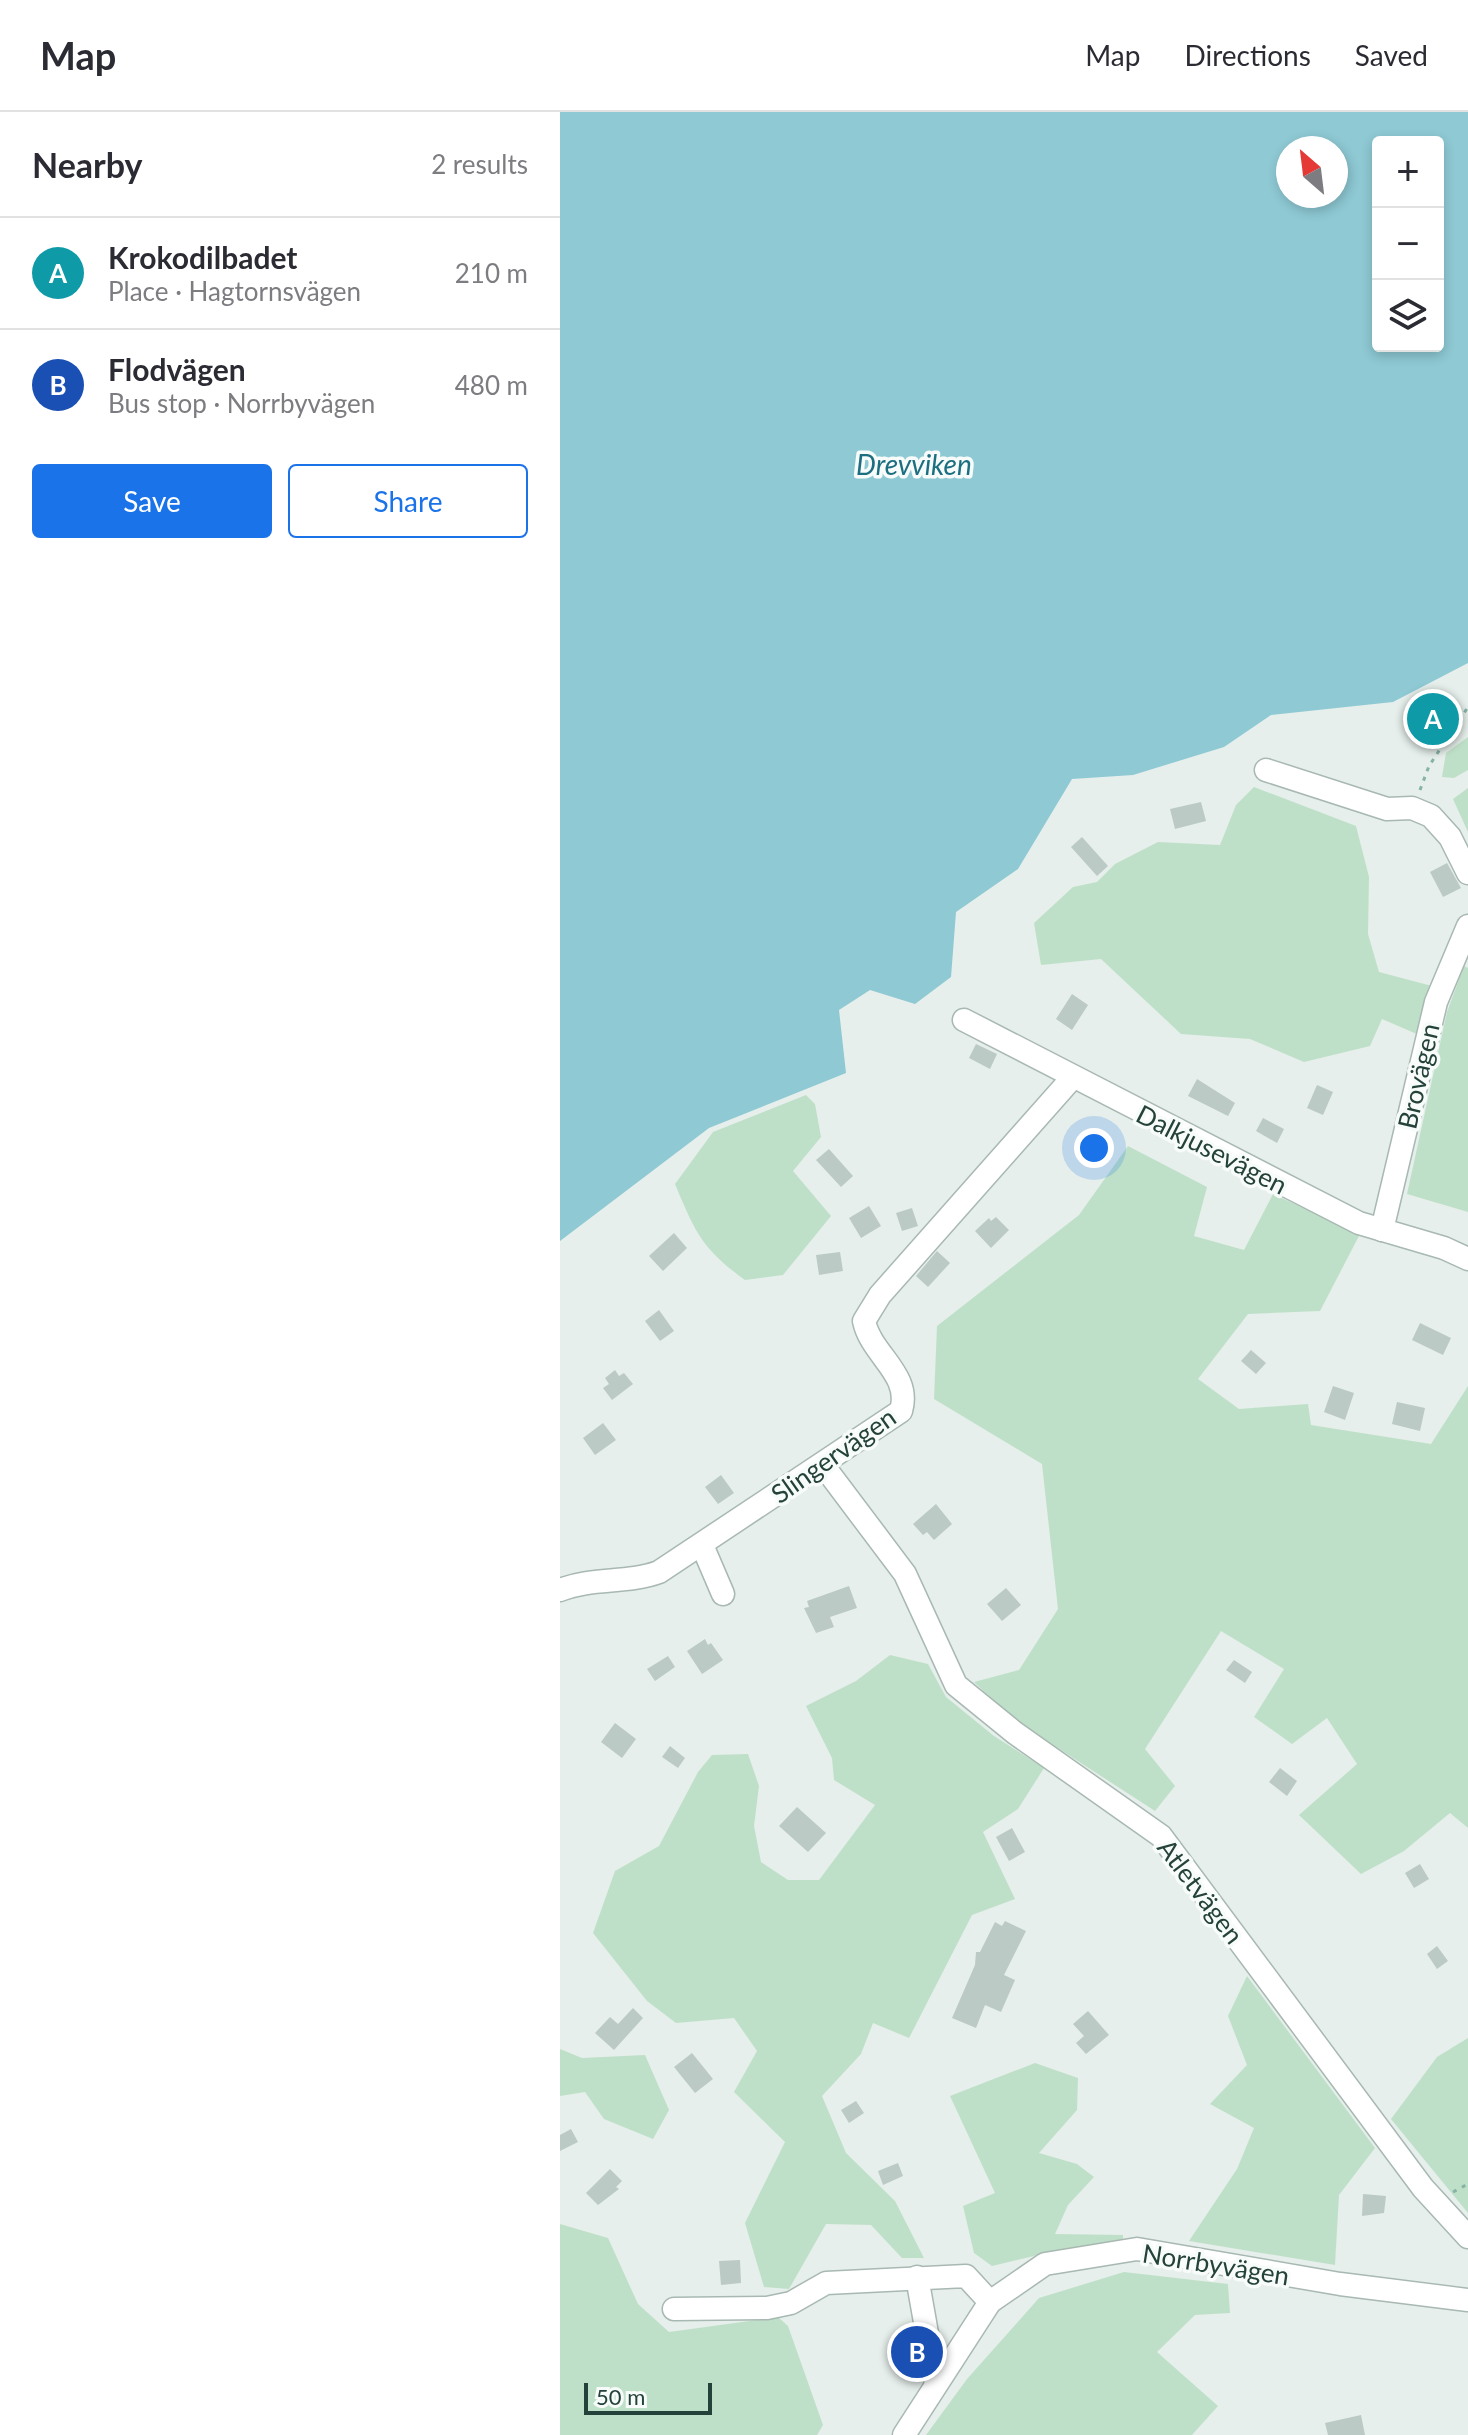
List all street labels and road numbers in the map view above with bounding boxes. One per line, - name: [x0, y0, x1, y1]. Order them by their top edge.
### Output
- street label: Brovägen: [1390, 1020, 1446, 1132]
- street label: Dalkjusevägen: [1131, 1097, 1293, 1201]
- street label: Slingervägen: [764, 1400, 902, 1510]
- street label: Atletvägen: [1151, 1832, 1251, 1950]
- street label: Norrbyvägen: [1140, 2237, 1292, 2291]

